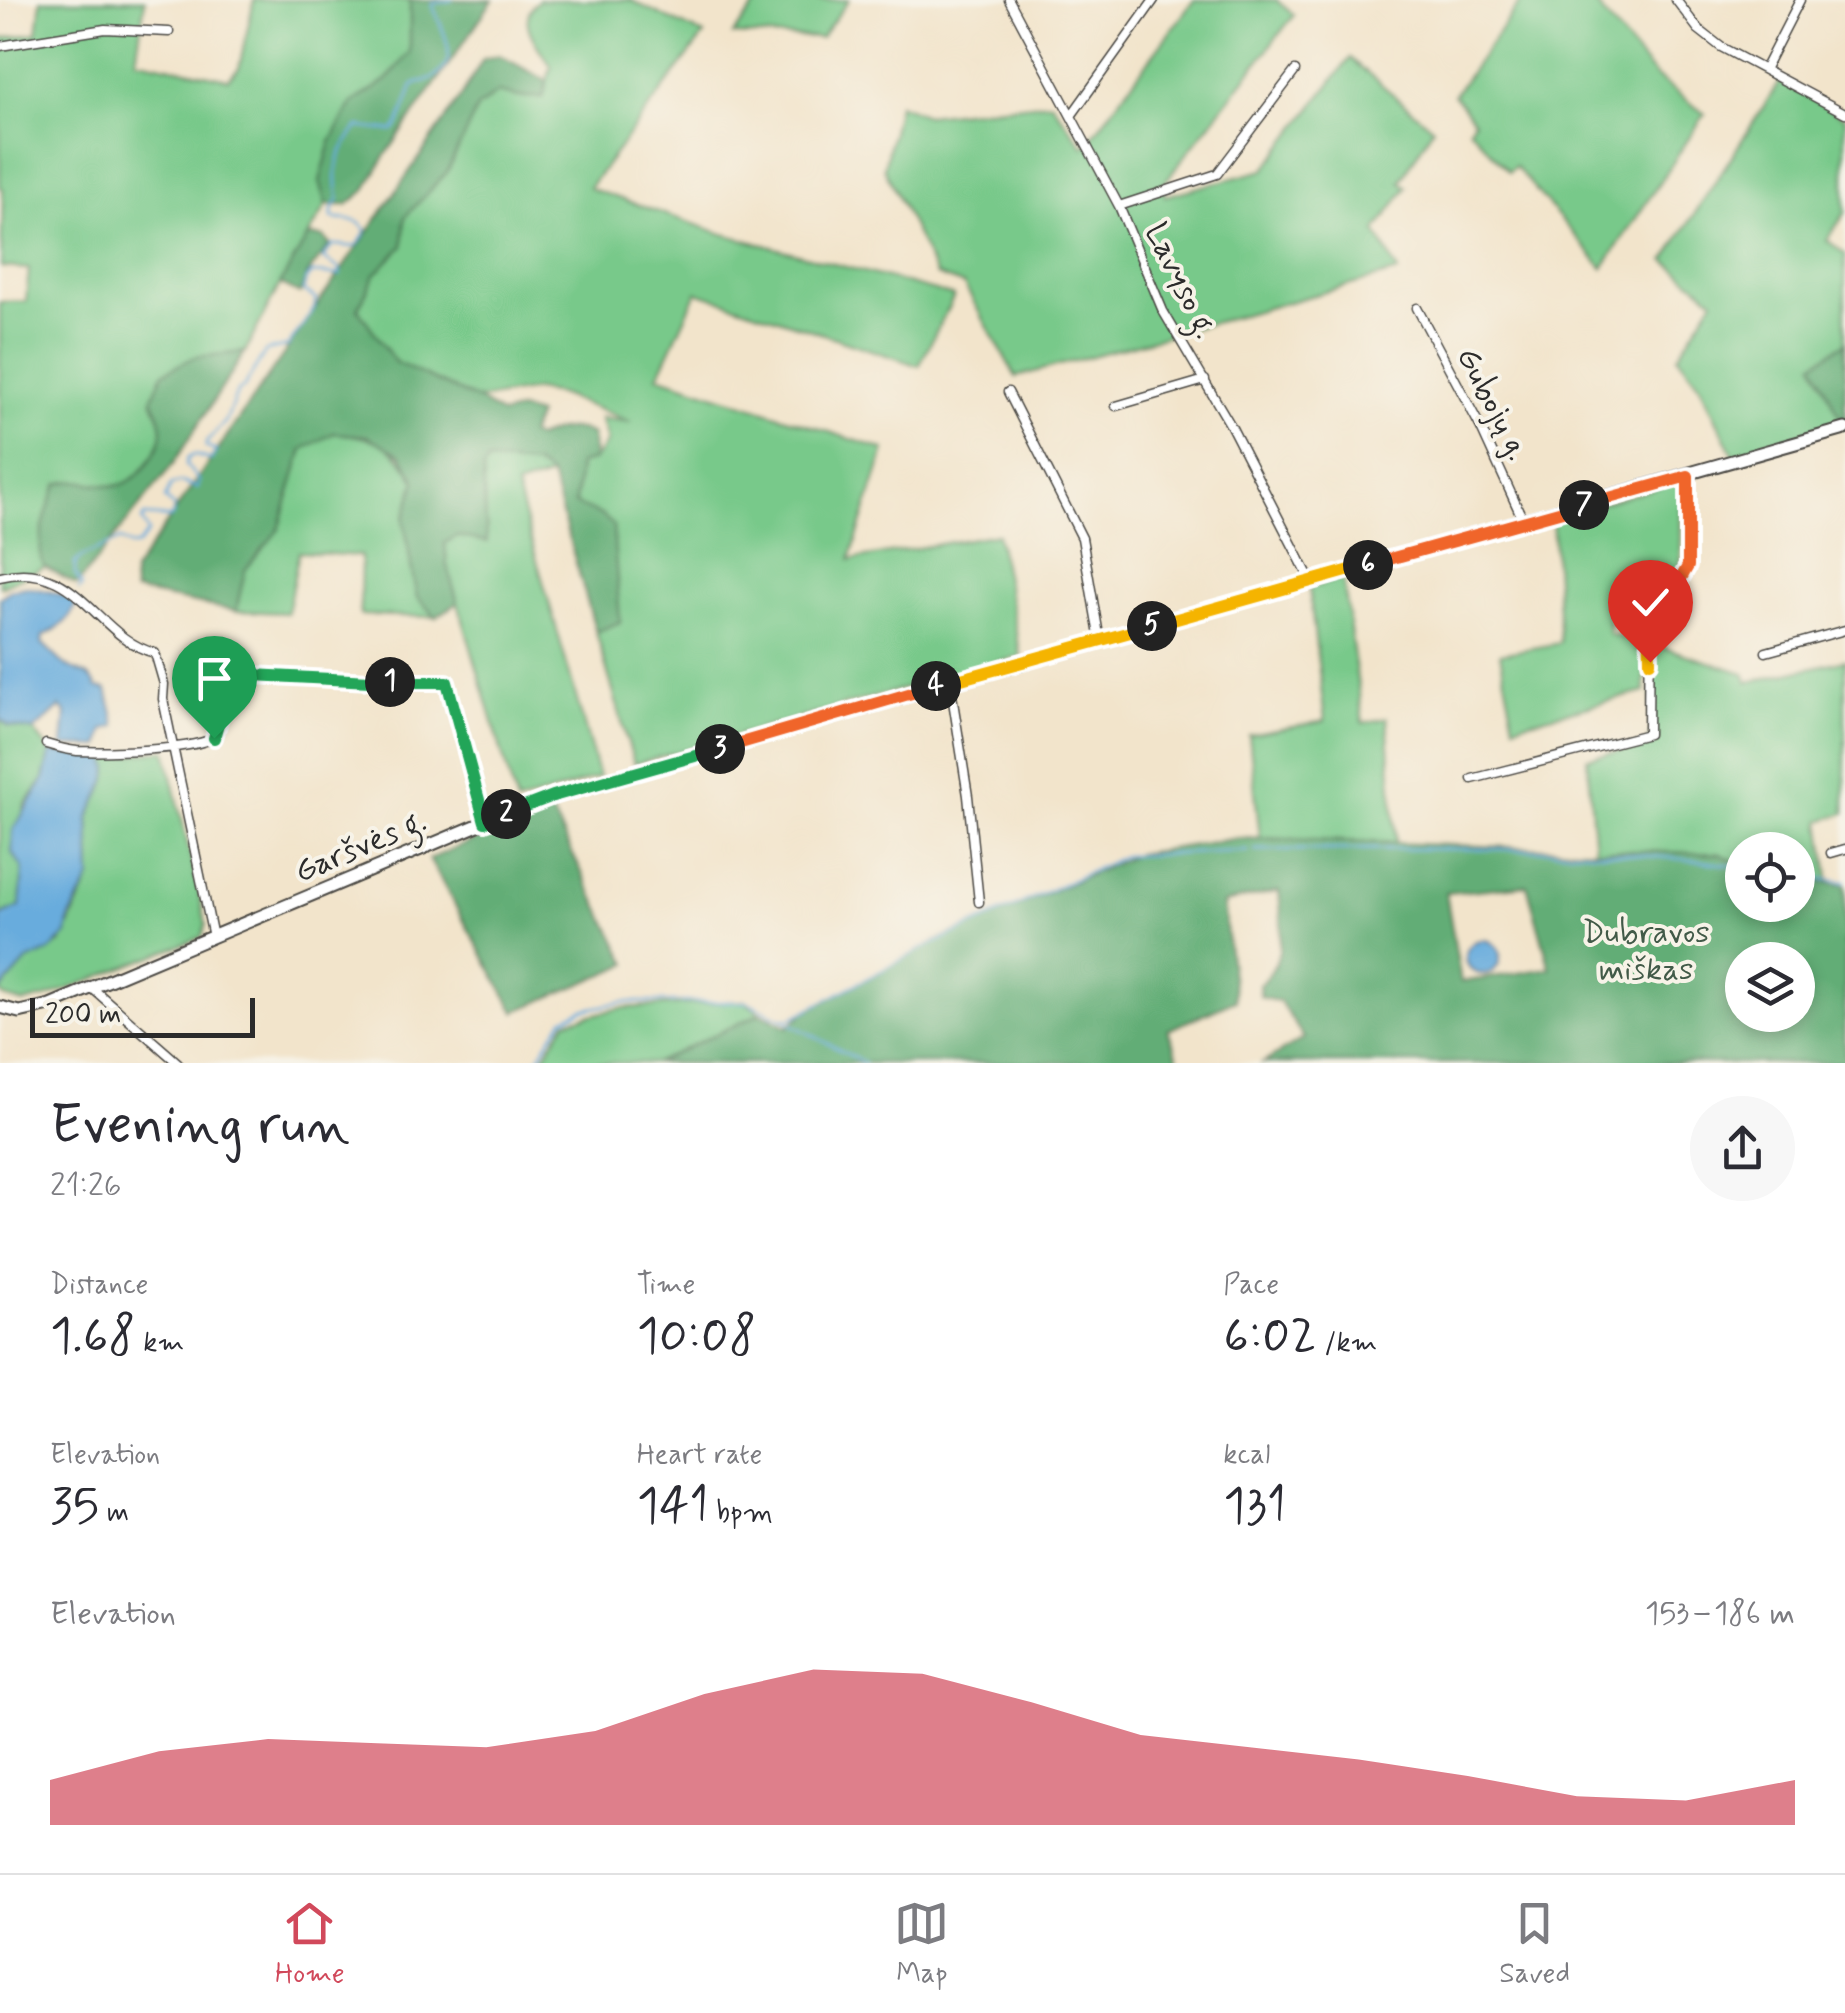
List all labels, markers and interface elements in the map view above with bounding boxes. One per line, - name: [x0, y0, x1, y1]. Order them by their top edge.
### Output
- street label: Lavyso g.: [1131, 216, 1226, 347]
- street label: Gubojų g.: [1446, 340, 1538, 468]
- pin: 7: [1559, 480, 1609, 530]
- text: 7: [1576, 486, 1593, 523]
- pin: 6: [1343, 540, 1393, 590]
- text: 6: [1361, 546, 1375, 583]
- pin: [1608, 560, 1693, 663]
- icon: check: [1623, 575, 1678, 630]
- pin: 5: [1127, 601, 1177, 651]
- text: 5: [1144, 607, 1160, 644]
- pin: [172, 636, 257, 739]
- icon: arrive: [187, 651, 242, 706]
- pin: 1: [365, 657, 415, 707]
- pin: 4: [911, 661, 961, 711]
- text: 1: [384, 663, 396, 700]
- text: 4: [928, 667, 944, 704]
- pin: 3: [695, 724, 745, 774]
- text: 3: [714, 730, 726, 767]
- pin: 2: [481, 789, 531, 839]
- text: 2: [499, 795, 513, 832]
- street label: Garšvės g.: [289, 800, 434, 896]
- map controls: [1725, 832, 1815, 1032]
- button: locate: [1725, 832, 1815, 922]
- park label: Dubravos miškas: [1582, 912, 1710, 991]
- button: layers: [1725, 942, 1815, 1032]
- scale bar: [30, 993, 255, 1038]
- text: 200 m: [45, 997, 121, 1034]
- text: Evening run: [50, 1091, 350, 1163]
- button: share: [1690, 1096, 1795, 1201]
- text: 21:26: [50, 1165, 121, 1207]
- text: Distance: [50, 1267, 148, 1304]
- text: Time: [637, 1267, 695, 1304]
- text: Pace: [1223, 1267, 1279, 1304]
- text: 1.68: [50, 1304, 136, 1370]
- text: 10:08: [637, 1304, 756, 1370]
- text: 6:02: [1223, 1304, 1317, 1370]
- text: km: [136, 1325, 184, 1362]
- text: /km: [1317, 1325, 1377, 1362]
- text: Elevation: [50, 1437, 160, 1474]
- text: Heart rate: [637, 1437, 762, 1474]
- text: kcal: [1223, 1437, 1270, 1474]
- text: 35: [50, 1474, 99, 1540]
- text: 141: [637, 1474, 709, 1540]
- text: 131: [1223, 1474, 1286, 1540]
- text: m: [99, 1495, 129, 1532]
- text: bpm: [709, 1495, 773, 1532]
- text: Elevation: [50, 1593, 176, 1635]
- text: 153–186 m: [1645, 1593, 1795, 1635]
- tab: Home: [275, 1896, 345, 1993]
- tab: Map: [894, 1896, 949, 1993]
- tab: Saved: [1499, 1896, 1570, 1993]

